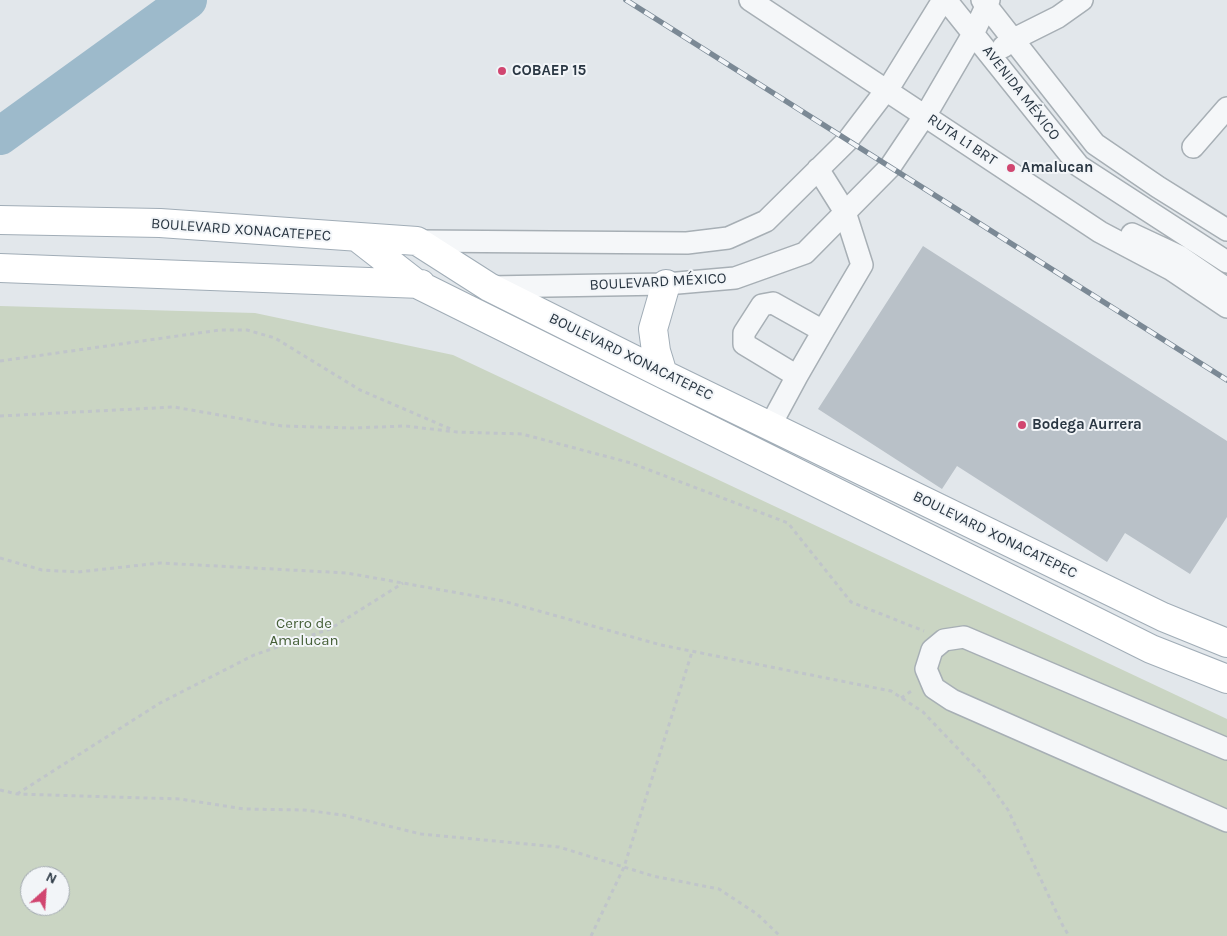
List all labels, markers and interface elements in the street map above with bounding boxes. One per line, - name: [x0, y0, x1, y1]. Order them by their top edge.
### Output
- street label: AVENIDA MÉXICO: [978, 42, 1064, 144]
- place label: COBAEP 15: [512, 62, 586, 80]
- marker: COBAEP 15: [496, 65, 508, 77]
- street label: RUTA L1 BRT: [924, 110, 1000, 170]
- place label: Amalucan: [1021, 159, 1093, 177]
- marker: Amalucan: [1005, 162, 1017, 174]
- street label: BOULEVARD XONACATEPEC: [150, 215, 332, 245]
- street label: BOULEVARD MÉXICO: [589, 269, 727, 295]
- street label: BOULEVARD XONACATEPEC: [546, 309, 716, 405]
- place label: Bodega Aurrera: [1032, 416, 1142, 434]
- marker: Bodega Aurrera: [1016, 419, 1028, 431]
- street label: BOULEVARD XONACATEPEC: [910, 487, 1080, 583]
- park label: Cerro de Amalucan: [269, 615, 339, 650]
- north arrow: [20, 866, 70, 916]
- text: N: [43, 868, 60, 888]

